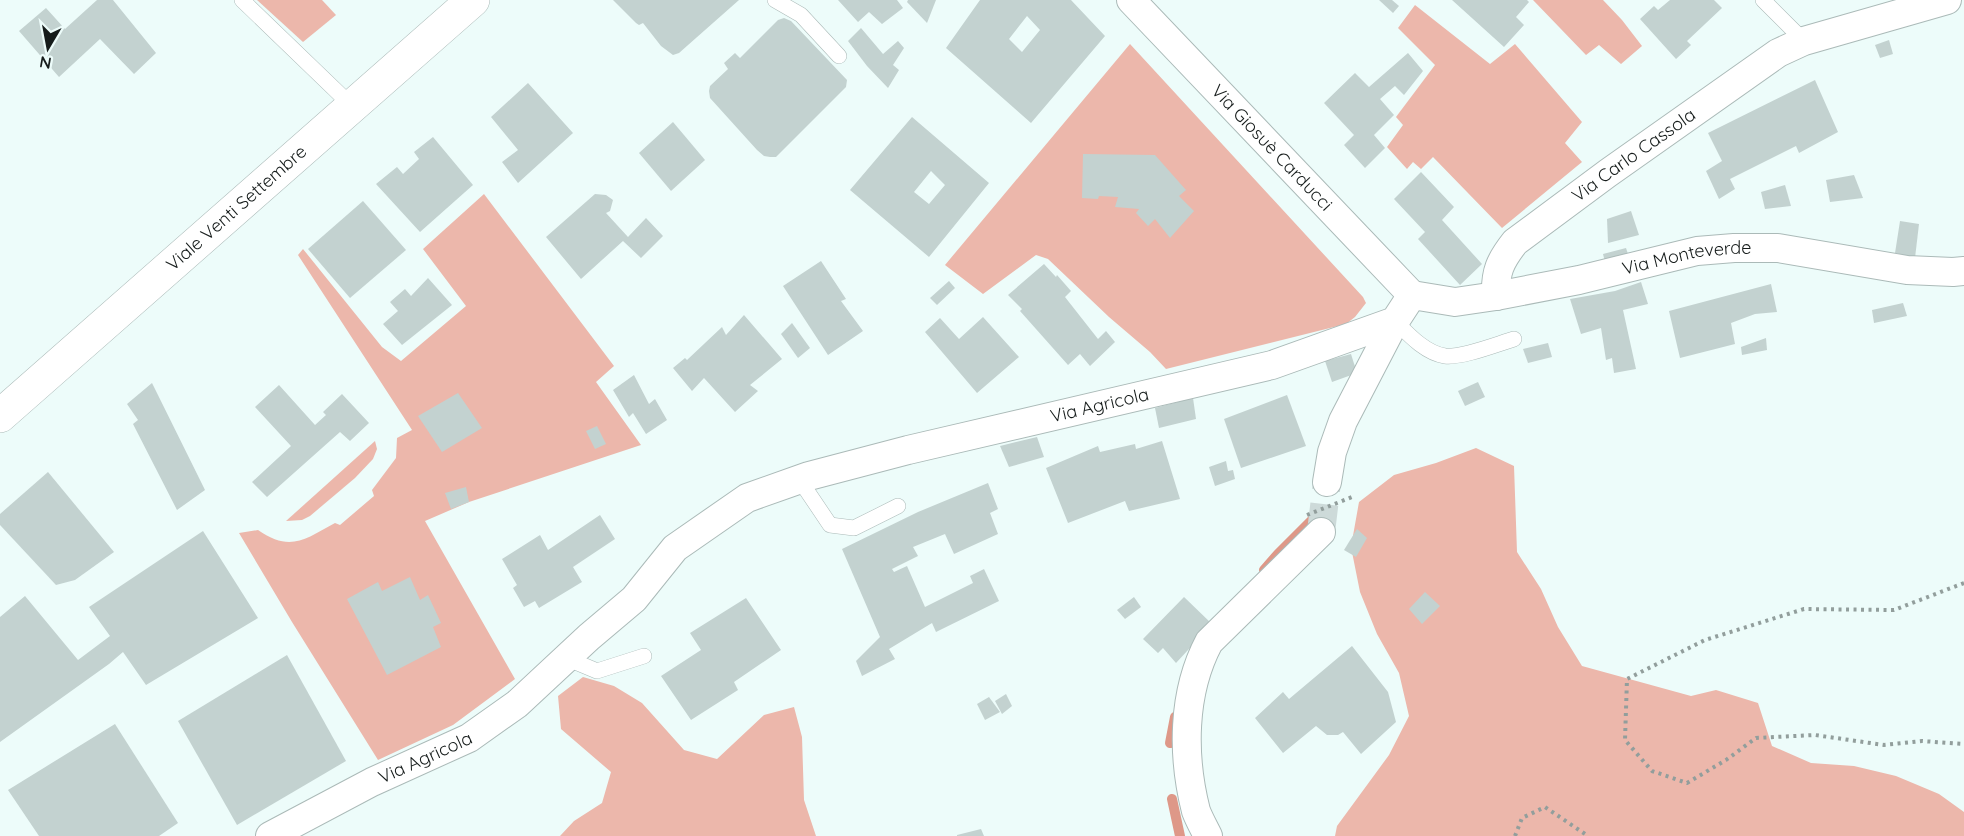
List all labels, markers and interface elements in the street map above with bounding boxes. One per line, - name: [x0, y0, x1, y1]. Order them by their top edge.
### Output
- north arrow: [18, 18, 78, 78]
- text: N: [38, 52, 53, 74]
- street label: Via Giosuè Carducci: [1207, 79, 1338, 215]
- street label: Via Carlo Cassola: [1567, 103, 1700, 207]
- street label: Viale Venti Settembre: [161, 140, 311, 276]
- street label: Via Monteverde: [1620, 236, 1751, 280]
- street label: Via Agricola: [1048, 382, 1151, 427]
- street label: Via Agricola: [375, 726, 476, 789]

